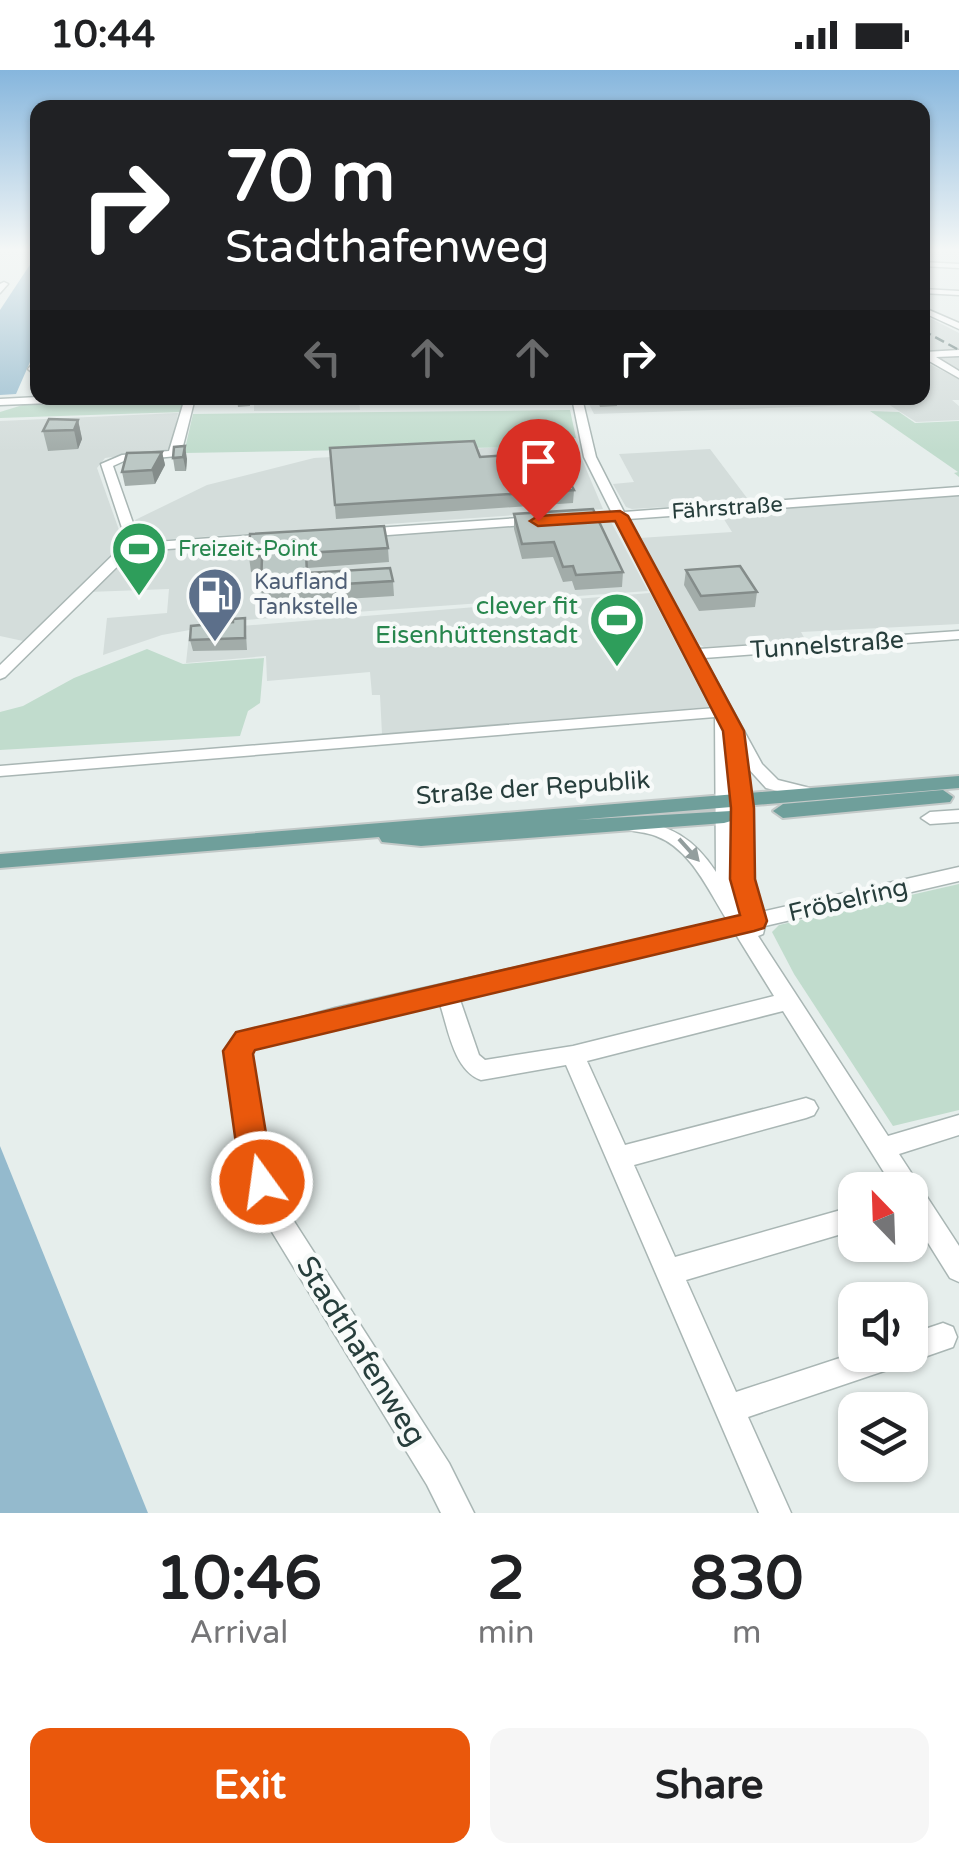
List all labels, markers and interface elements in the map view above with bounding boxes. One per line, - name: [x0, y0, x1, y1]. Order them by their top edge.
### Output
- text: 10:44: [50, 12, 155, 58]
- text: 70 m: [225, 136, 395, 220]
- icon: right: [60, 140, 190, 270]
- text: Stadthafenweg: [225, 221, 549, 275]
- icon: left: [295, 330, 350, 385]
- icon: ahead: [400, 330, 455, 385]
- icon: ahead: [505, 330, 560, 385]
- icon: right: [610, 330, 665, 385]
- pin: [496, 419, 581, 522]
- icon: arrive: [511, 434, 566, 489]
- street label: Fährstraße: [671, 491, 783, 525]
- sports icon: Freizeit-Point: [109, 519, 169, 598]
- place label: Freizeit-Point: [178, 536, 318, 562]
- fuel station icon: Kaufland Tankstelle: [185, 565, 245, 644]
- place label: Kaufland Tankstelle: [254, 569, 358, 620]
- sports icon: clever fit Eisenhüttenstadt: [587, 590, 647, 669]
- place label: clever fit Eisenhüttenstadt: [375, 591, 578, 650]
- street label: Tunnelstraße: [749, 625, 905, 665]
- street label: Straße der Republik: [415, 765, 651, 811]
- one-way arrow: [678, 837, 700, 862]
- street label: Fröbelring: [785, 872, 911, 928]
- position arrow: [210, 1130, 314, 1234]
- north arrow: [838, 1172, 928, 1262]
- map controls: [838, 1172, 928, 1482]
- street label: Stadthafenweg: [288, 1249, 434, 1453]
- button: sound: [838, 1282, 928, 1372]
- button: layers: [838, 1392, 928, 1482]
- text: 10:46: [156, 1543, 322, 1615]
- text: 2: [487, 1543, 525, 1615]
- text: 830: [690, 1543, 803, 1615]
- text: Arrival: [189, 1614, 288, 1652]
- text: min: [478, 1614, 535, 1652]
- text: m: [732, 1614, 761, 1652]
- button: Exit: [30, 1728, 470, 1843]
- button: Share: [490, 1728, 929, 1843]

